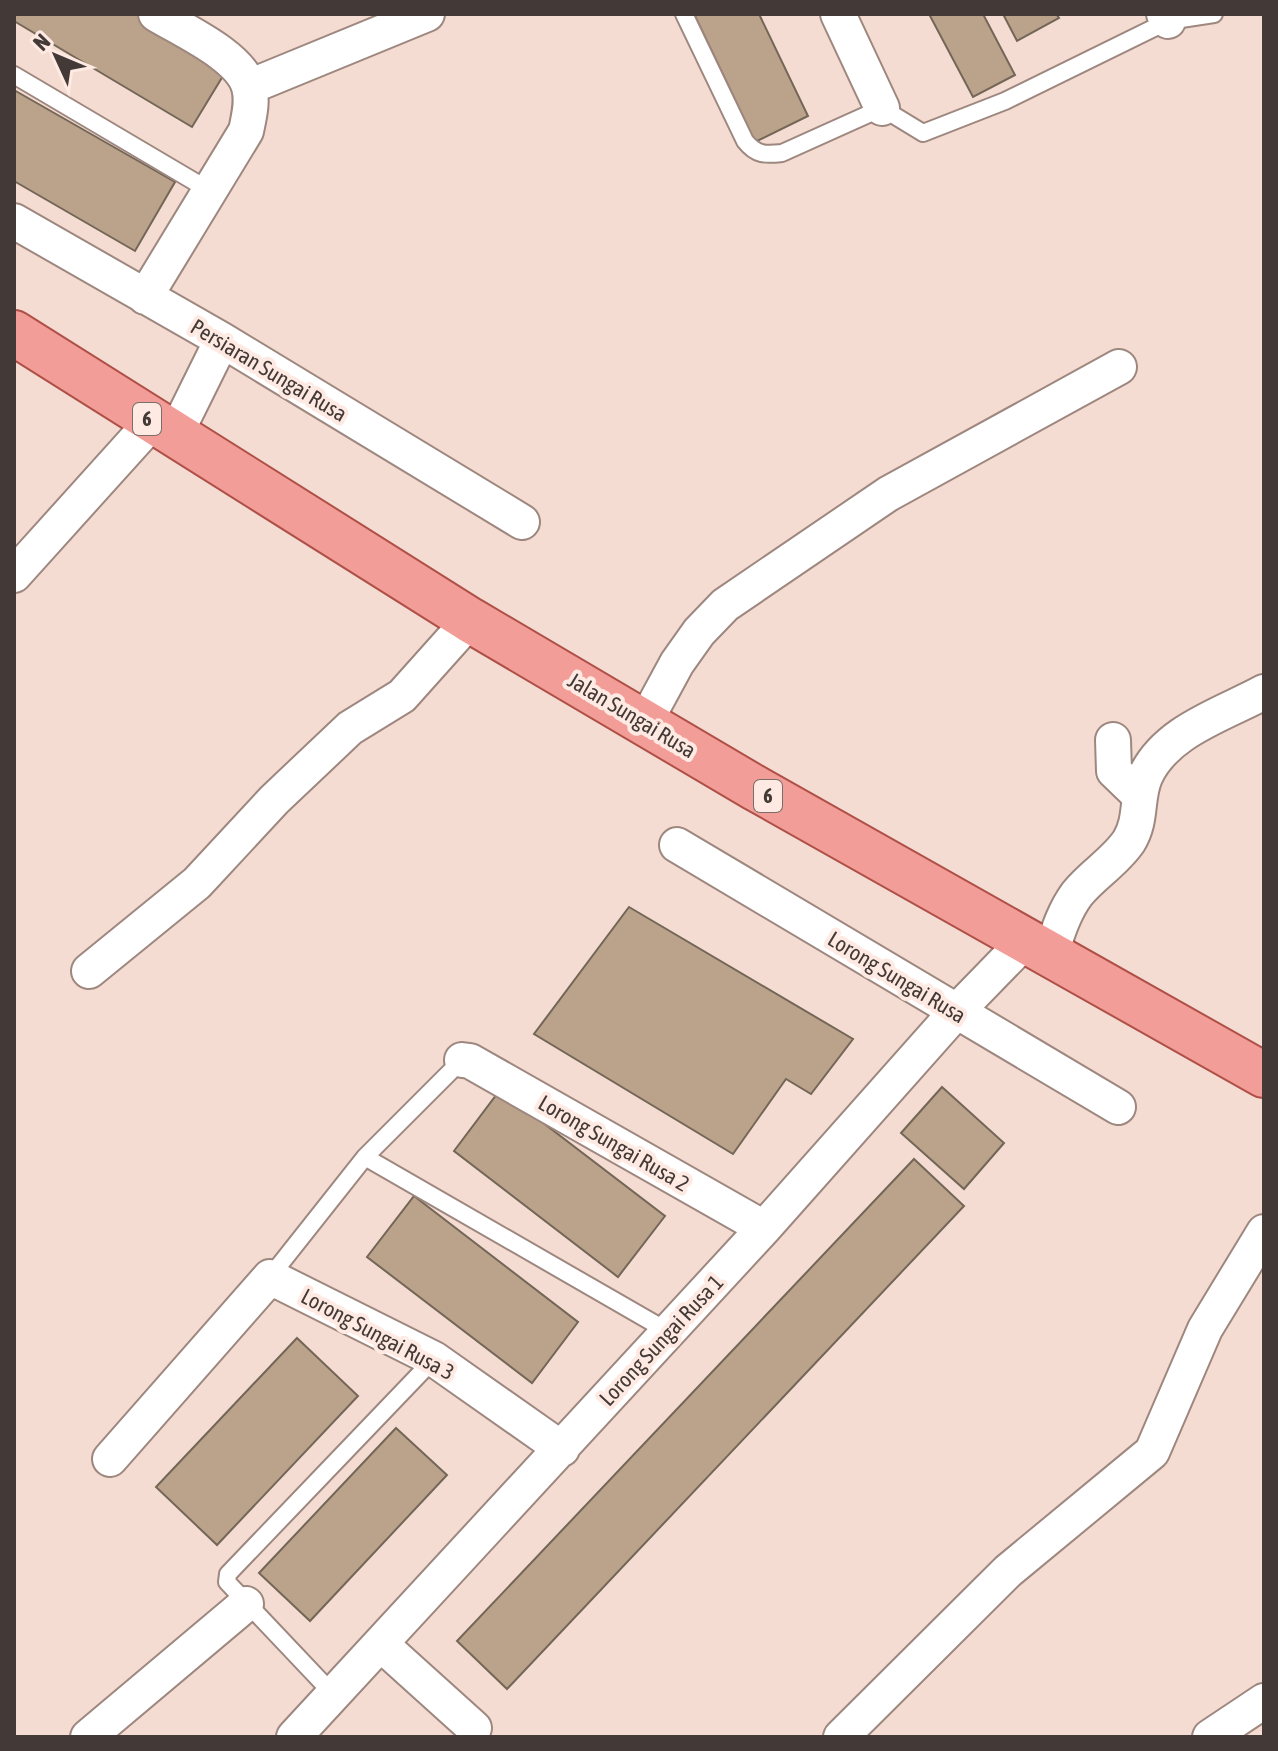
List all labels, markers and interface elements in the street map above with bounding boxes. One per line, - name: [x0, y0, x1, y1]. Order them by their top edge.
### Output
- north arrow: [16, 16, 96, 96]
- text: N: [28, 28, 55, 56]
- street label: Persiaran Sungai Rusa: [186, 313, 352, 427]
- road number: 6: [133, 403, 161, 435]
- street label: Jalan Sungai Rusa: [563, 667, 701, 763]
- road number: 6: [754, 780, 782, 812]
- street label: Lorong Sungai Rusa: [823, 926, 971, 1028]
- street label: Lorong Sungai Rusa 2: [534, 1089, 694, 1197]
- street label: Lorong Sungai Rusa 1: [594, 1269, 728, 1411]
- street label: Lorong Sungai Rusa 3: [297, 1283, 459, 1385]

